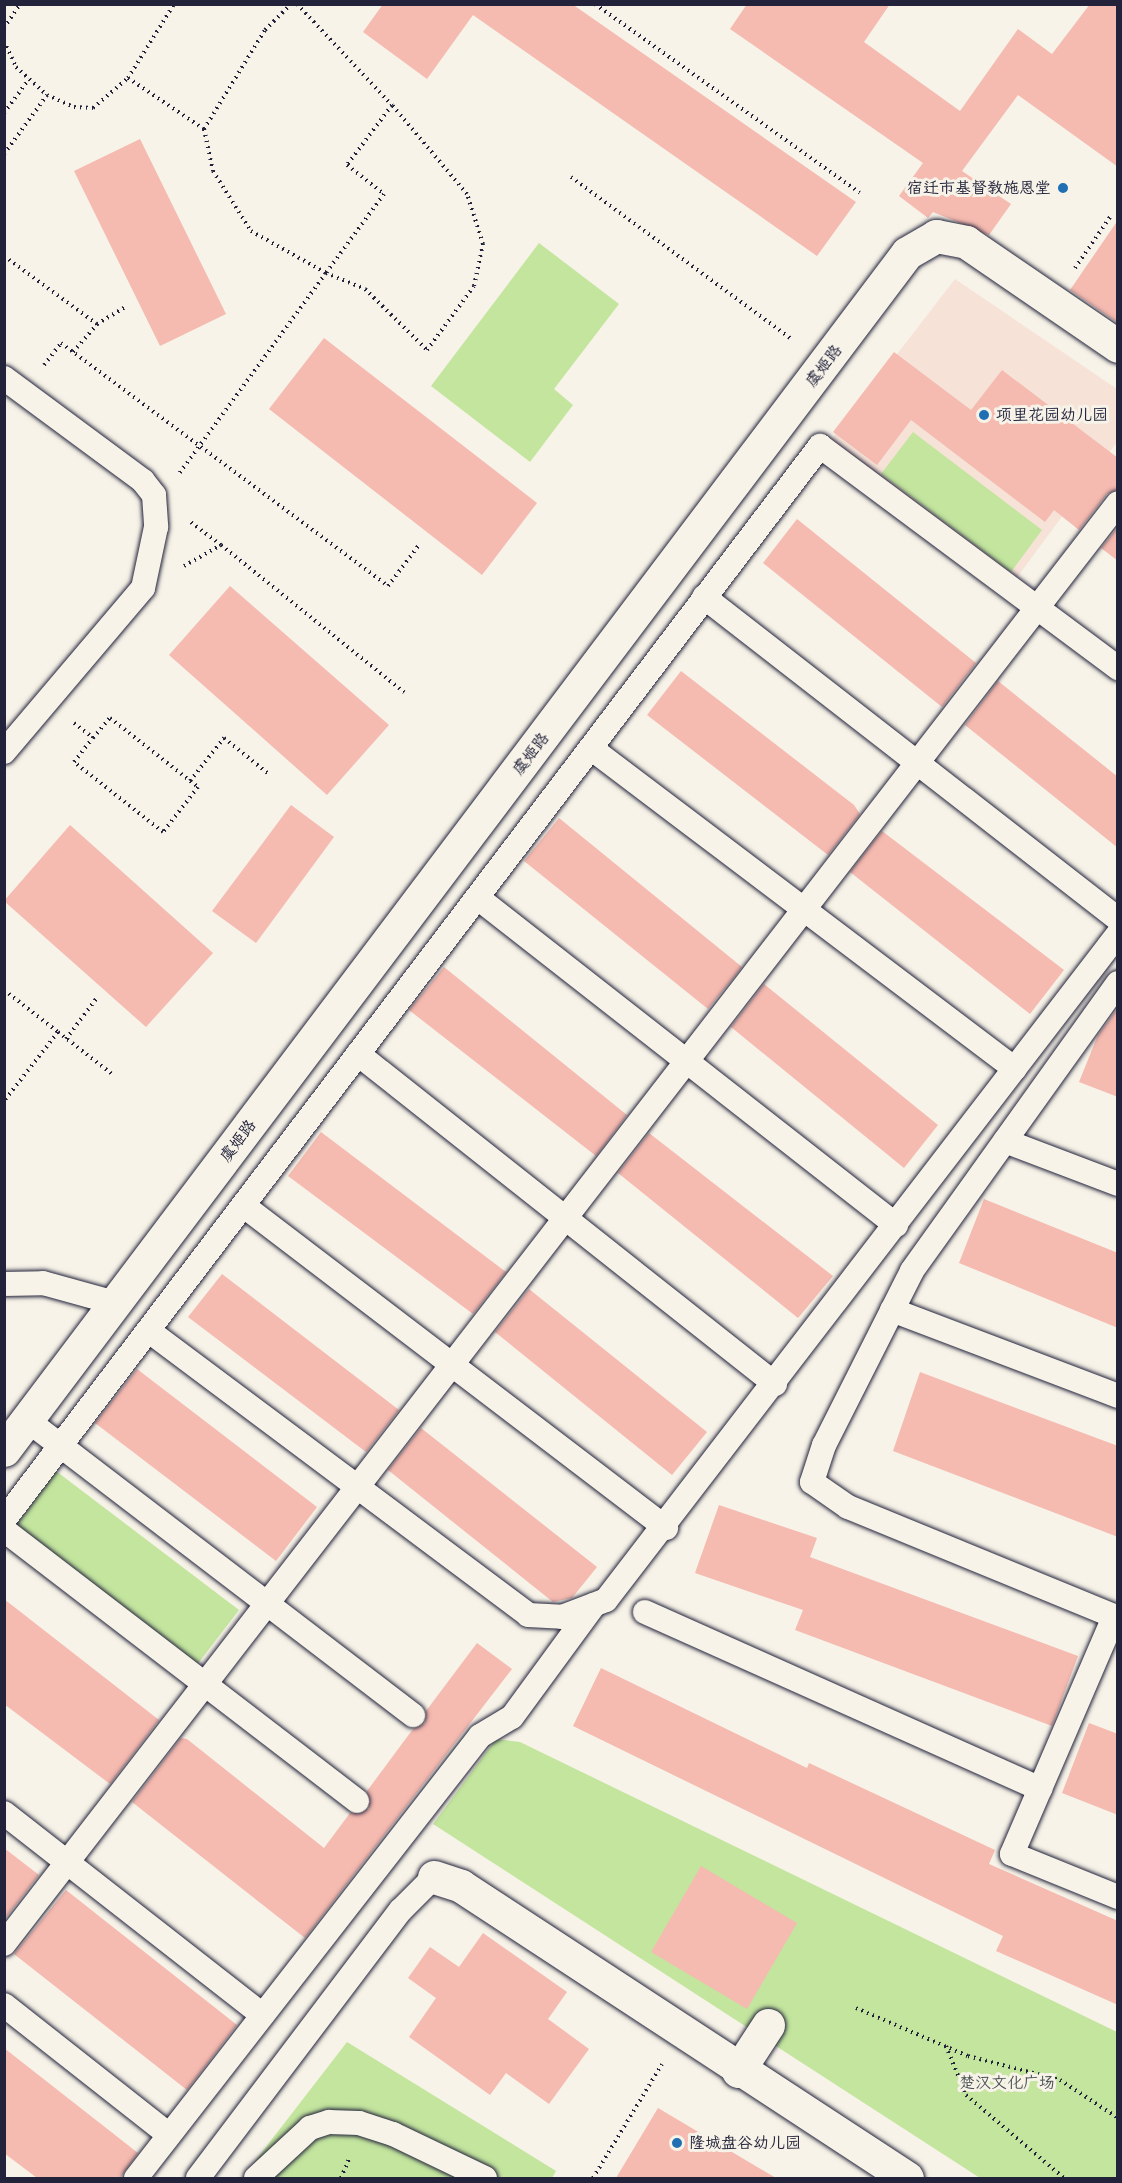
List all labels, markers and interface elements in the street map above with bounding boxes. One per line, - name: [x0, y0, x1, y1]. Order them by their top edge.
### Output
- place label: 宿迁市基督教施恩堂: [907, 178, 1051, 198]
- marker: 宿迁市基督教施恩堂: [1056, 181, 1070, 195]
- street label: 虞姬路: [802, 341, 846, 391]
- place label: 项里花园幼儿园: [996, 405, 1108, 425]
- marker: 项里花园幼儿园: [977, 408, 991, 422]
- street label: 虞姬路: [509, 729, 553, 779]
- street label: 虞姬路: [216, 1116, 260, 1166]
- park label: 楚汉文化广场: [959, 2073, 1055, 2093]
- place label: 隆城盘谷幼儿园: [689, 2133, 801, 2153]
- marker: 隆城盘谷幼儿园: [670, 2136, 684, 2150]

